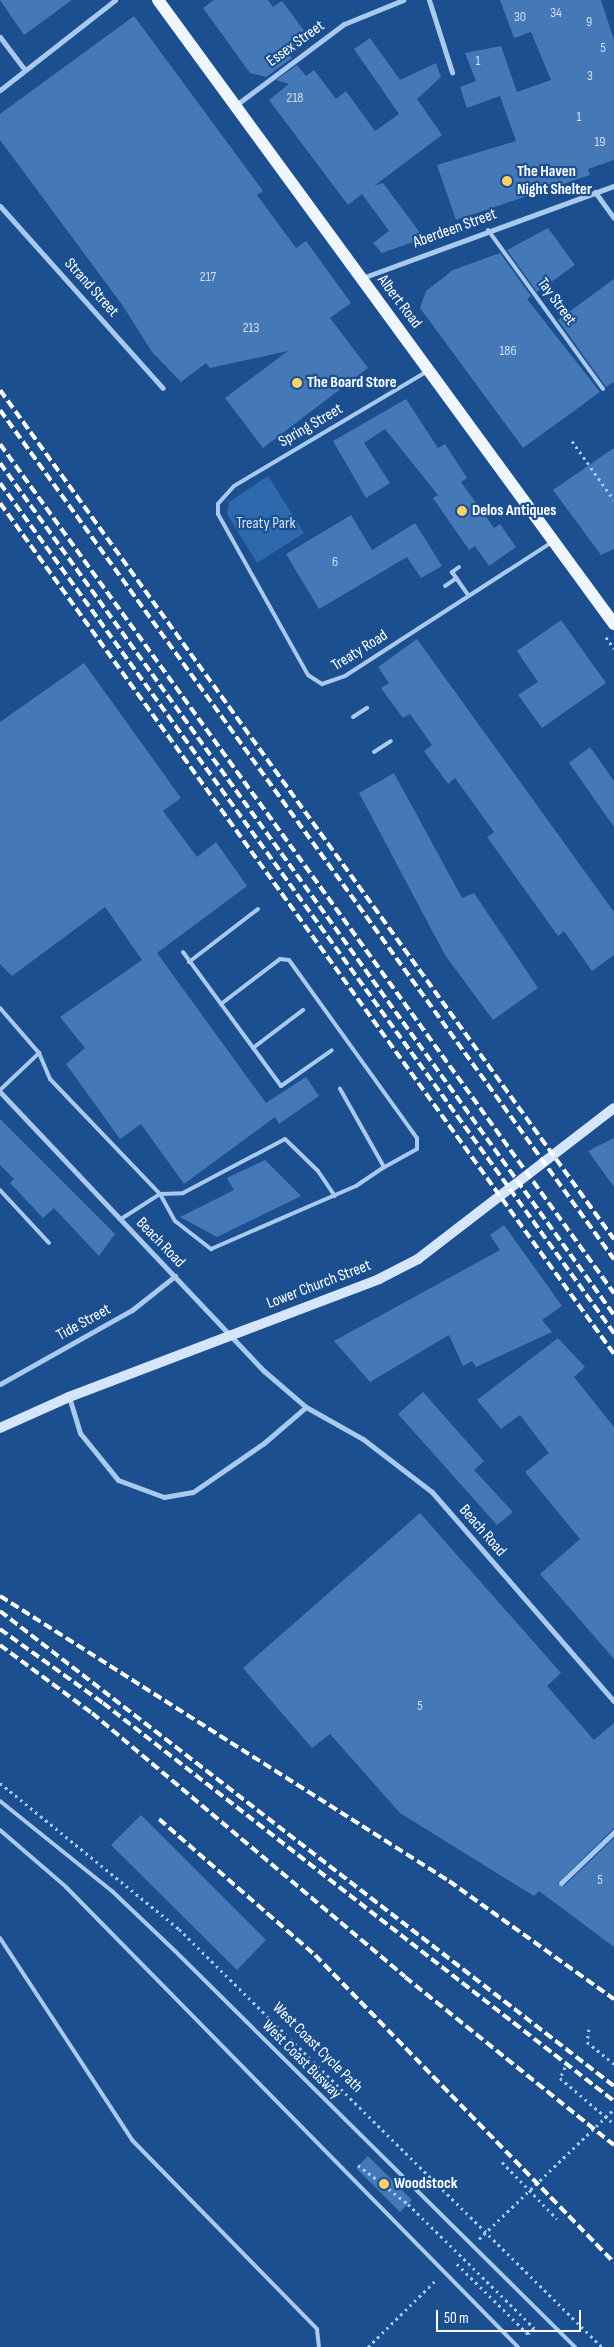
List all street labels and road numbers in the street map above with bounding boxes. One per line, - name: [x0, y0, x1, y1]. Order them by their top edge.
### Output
- street label: Essex Street: [263, 17, 329, 71]
- street label: Aberdeen Street: [411, 205, 499, 253]
- street label: Strand Street: [60, 255, 122, 321]
- street label: Albert Road: [373, 271, 425, 333]
- street label: Tay Street: [532, 275, 580, 329]
- street label: Spring Street: [276, 400, 346, 452]
- street label: Treaty Road: [328, 626, 392, 676]
- street label: Beach Road: [132, 1214, 188, 1272]
- street label: Lower Church Street: [264, 1256, 374, 1314]
- street label: Tide Street: [54, 1300, 114, 1346]
- street label: Beach Road: [454, 1501, 510, 1561]
- street label: West Coast Cycle Path: [268, 1999, 366, 2097]
- street label: West Coast Busway: [257, 2016, 345, 2104]

